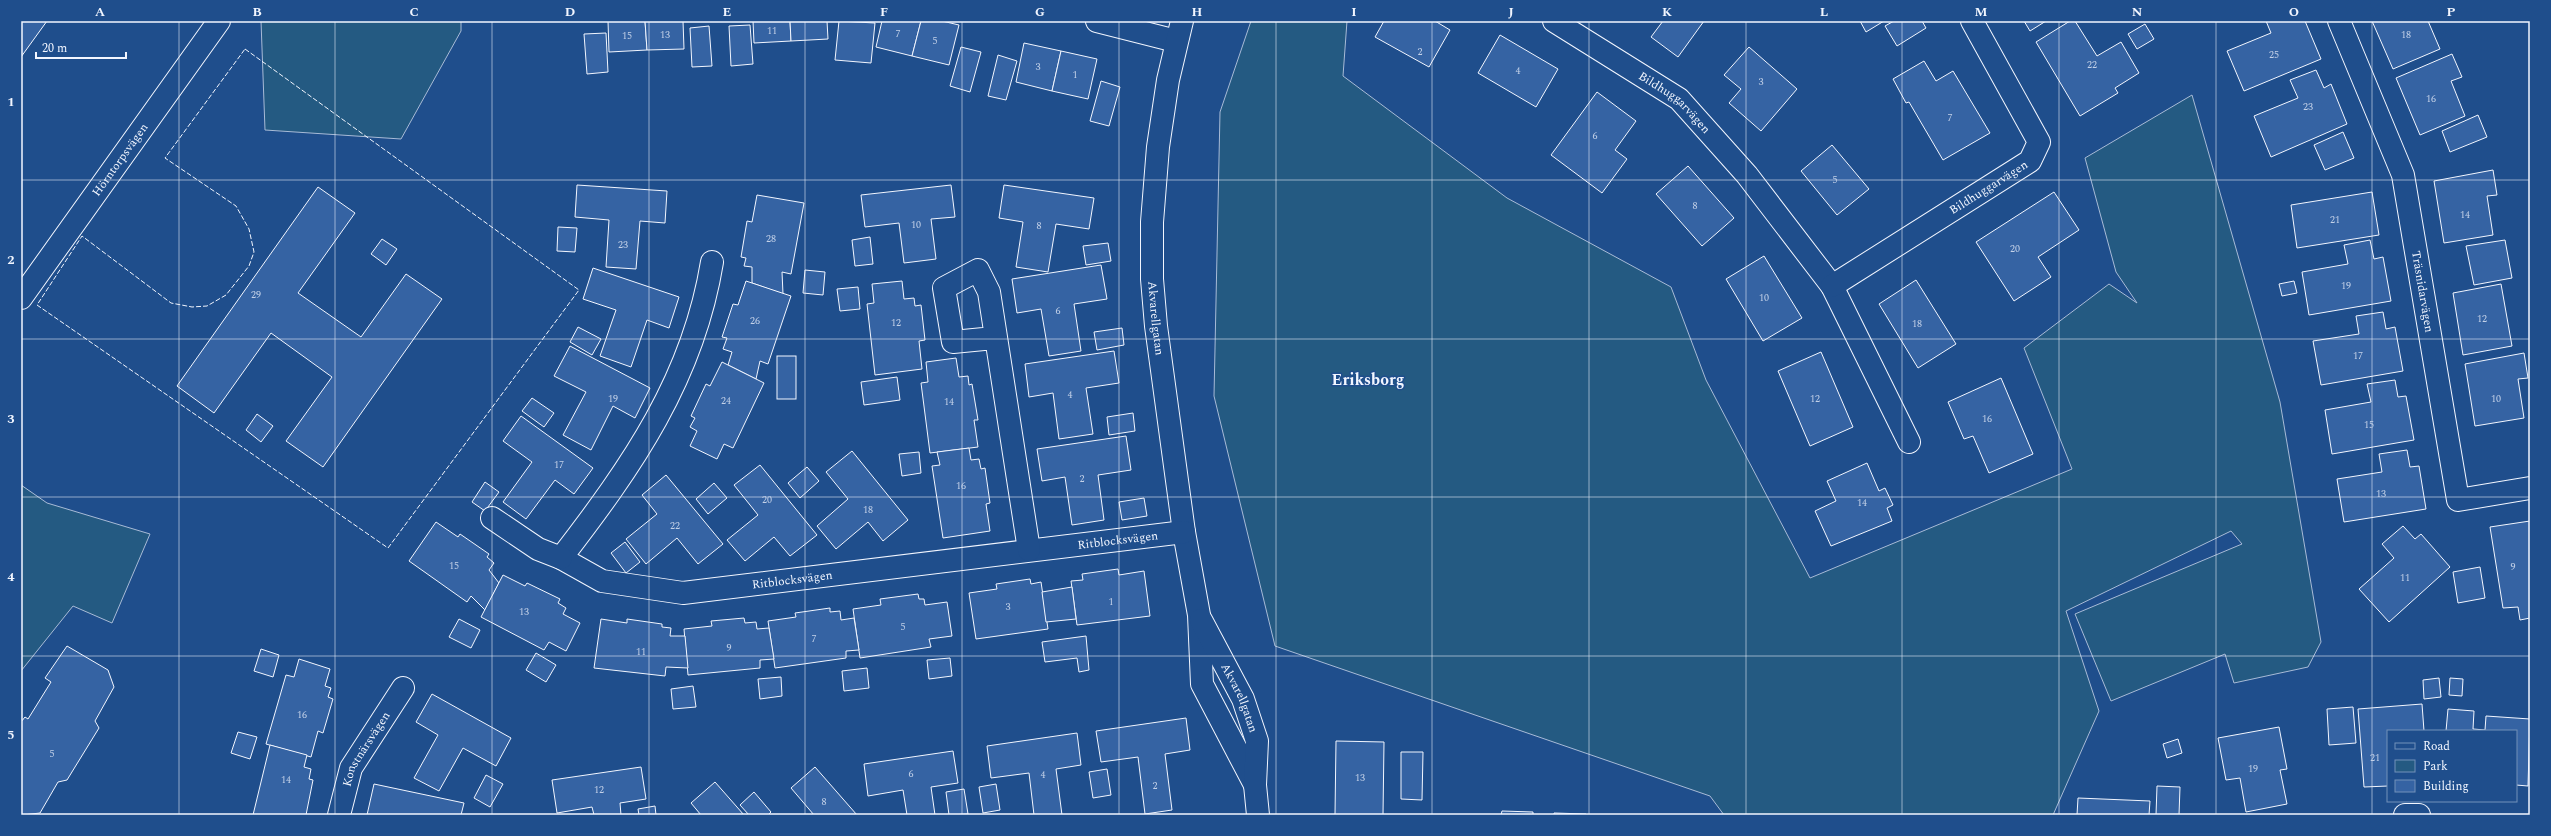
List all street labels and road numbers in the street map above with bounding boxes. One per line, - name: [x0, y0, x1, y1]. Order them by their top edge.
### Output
- street label: Bildhuggarvägen: [1635, 66, 1715, 138]
- street label: Hörntorpsvägen: [87, 119, 153, 200]
- street label: Bildhuggarvägen: [1945, 155, 2032, 219]
- street label: Träsnidarvägen: [2406, 249, 2439, 334]
- street label: Akvarellgatan: [1143, 280, 1169, 356]
- street label: Ritblocksvägen: [1076, 526, 1159, 554]
- street label: Ritblocksvägen: [751, 565, 834, 594]
- street label: Akvarellgatan: [1216, 660, 1263, 735]
- street label: Konstnärsvägen: [337, 708, 395, 789]

